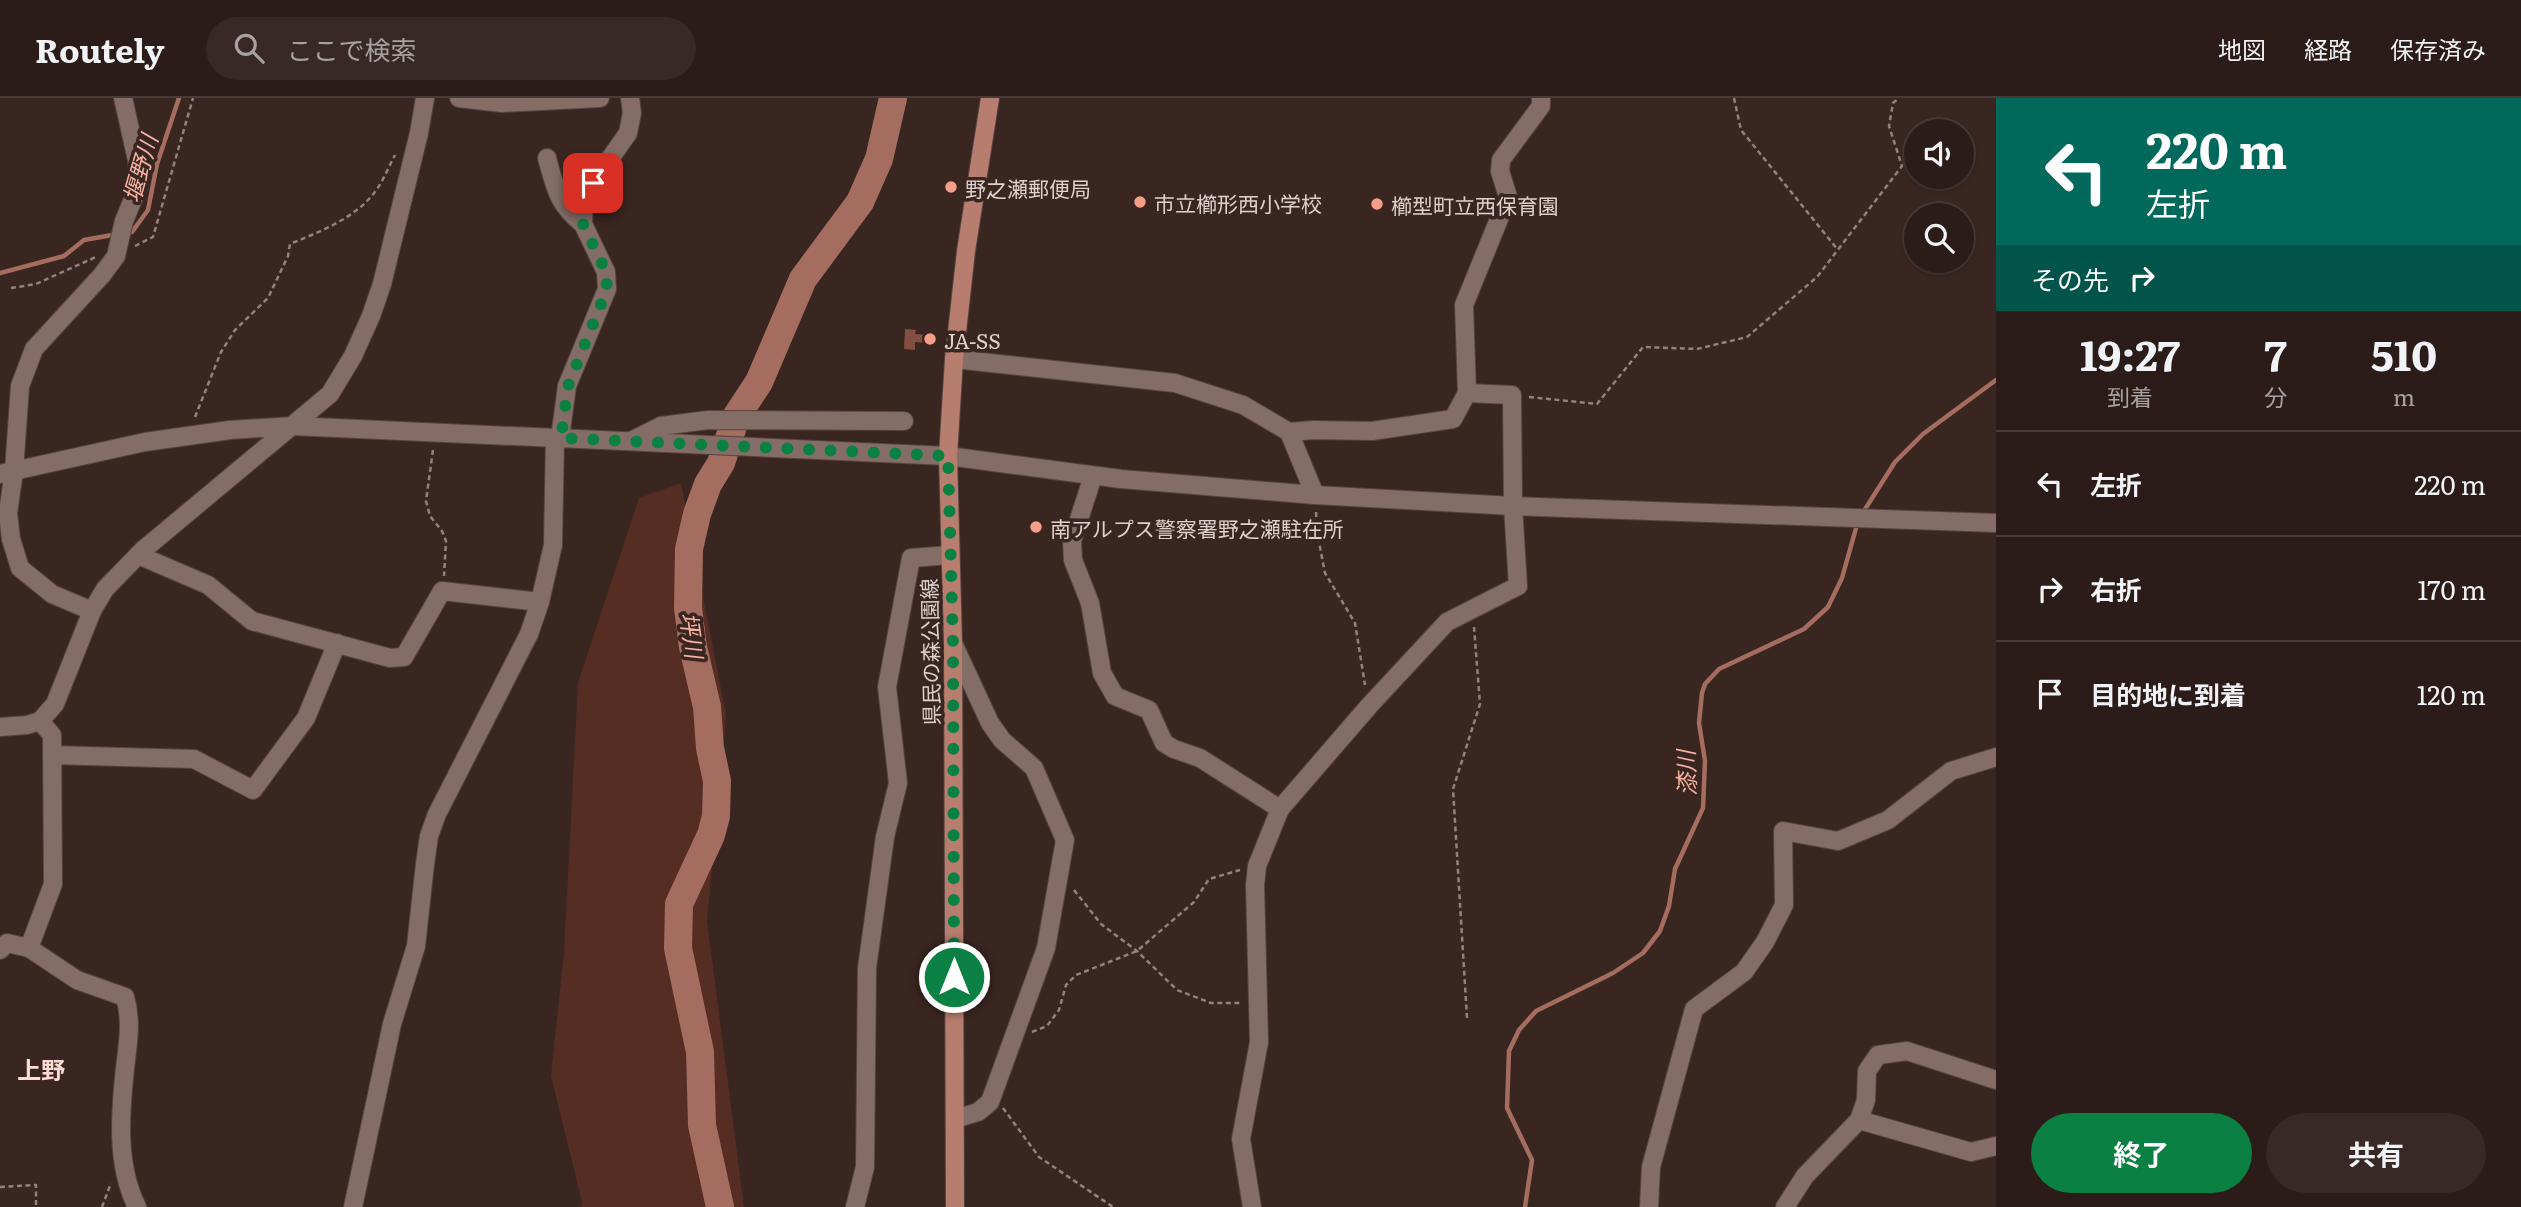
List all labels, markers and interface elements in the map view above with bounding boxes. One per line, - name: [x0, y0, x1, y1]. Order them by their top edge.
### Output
- search box: [206, 17, 696, 80]
- text: Routely: [35, 24, 164, 73]
- icon: search: [230, 29, 268, 67]
- text: ここで検索: [286, 29, 416, 68]
- text: 地図: [2218, 31, 2266, 66]
- text: 経路: [2304, 31, 2352, 66]
- text: 保存済み: [2390, 31, 2486, 66]
- text: 220 m: [2146, 111, 2287, 184]
- map controls: [1904, 119, 1974, 273]
- button: sound: [1904, 119, 1974, 189]
- icon: left: [2031, 126, 2122, 217]
- water label: 堰野川: [113, 127, 166, 206]
- pin: [563, 153, 623, 213]
- icon: arrive: [574, 164, 612, 202]
- place label: 野之瀬郵便局: [965, 172, 1091, 203]
- text: 左折: [2146, 178, 2210, 226]
- marker: 野之瀬郵便局: [943, 179, 959, 195]
- place label: 市立櫛形西小学校: [1154, 187, 1322, 218]
- place label: 櫛型町立西保育園: [1391, 189, 1559, 220]
- marker: 市立櫛形西小学校: [1132, 194, 1148, 210]
- marker: 櫛型町立西保育園: [1369, 196, 1385, 212]
- button: search: [1904, 203, 1974, 273]
- text: その先: [2031, 259, 2109, 298]
- icon: right: [2123, 259, 2161, 297]
- text: 19:27: [2080, 322, 2180, 384]
- text: 7: [2264, 322, 2287, 384]
- text: 510: [2371, 322, 2437, 384]
- place label: JA-SS: [944, 324, 1001, 355]
- marker: JA-SS: [922, 331, 938, 347]
- text: 到着: [2107, 379, 2153, 413]
- text: 分: [2264, 379, 2287, 413]
- text: m: [2393, 379, 2415, 413]
- text: 左折: [2090, 464, 2142, 503]
- text: 220 m: [2414, 464, 2486, 503]
- icon: left: [2031, 465, 2069, 503]
- place label: 南アルプス警察署野之瀬駐在所: [1050, 512, 1344, 543]
- marker: 南アルプス警察署野之瀬駐在所: [1028, 519, 1044, 535]
- text: 右折: [2090, 569, 2142, 608]
- text: 170 m: [2418, 569, 2486, 608]
- icon: right: [2031, 570, 2069, 608]
- street label: 県民の森公園線: [912, 578, 946, 726]
- water label: 坪川: [673, 610, 713, 663]
- text: 目的地に到着: [2090, 674, 2246, 713]
- text: 120 m: [2417, 674, 2486, 713]
- icon: arrive: [2031, 675, 2069, 713]
- water label: 漆川: [1667, 746, 1703, 797]
- position arrow: [917, 940, 991, 1014]
- district label: 上野: [17, 1051, 65, 1086]
- button: 終了: [2031, 1113, 2252, 1193]
- button: 共有: [2266, 1113, 2486, 1193]

